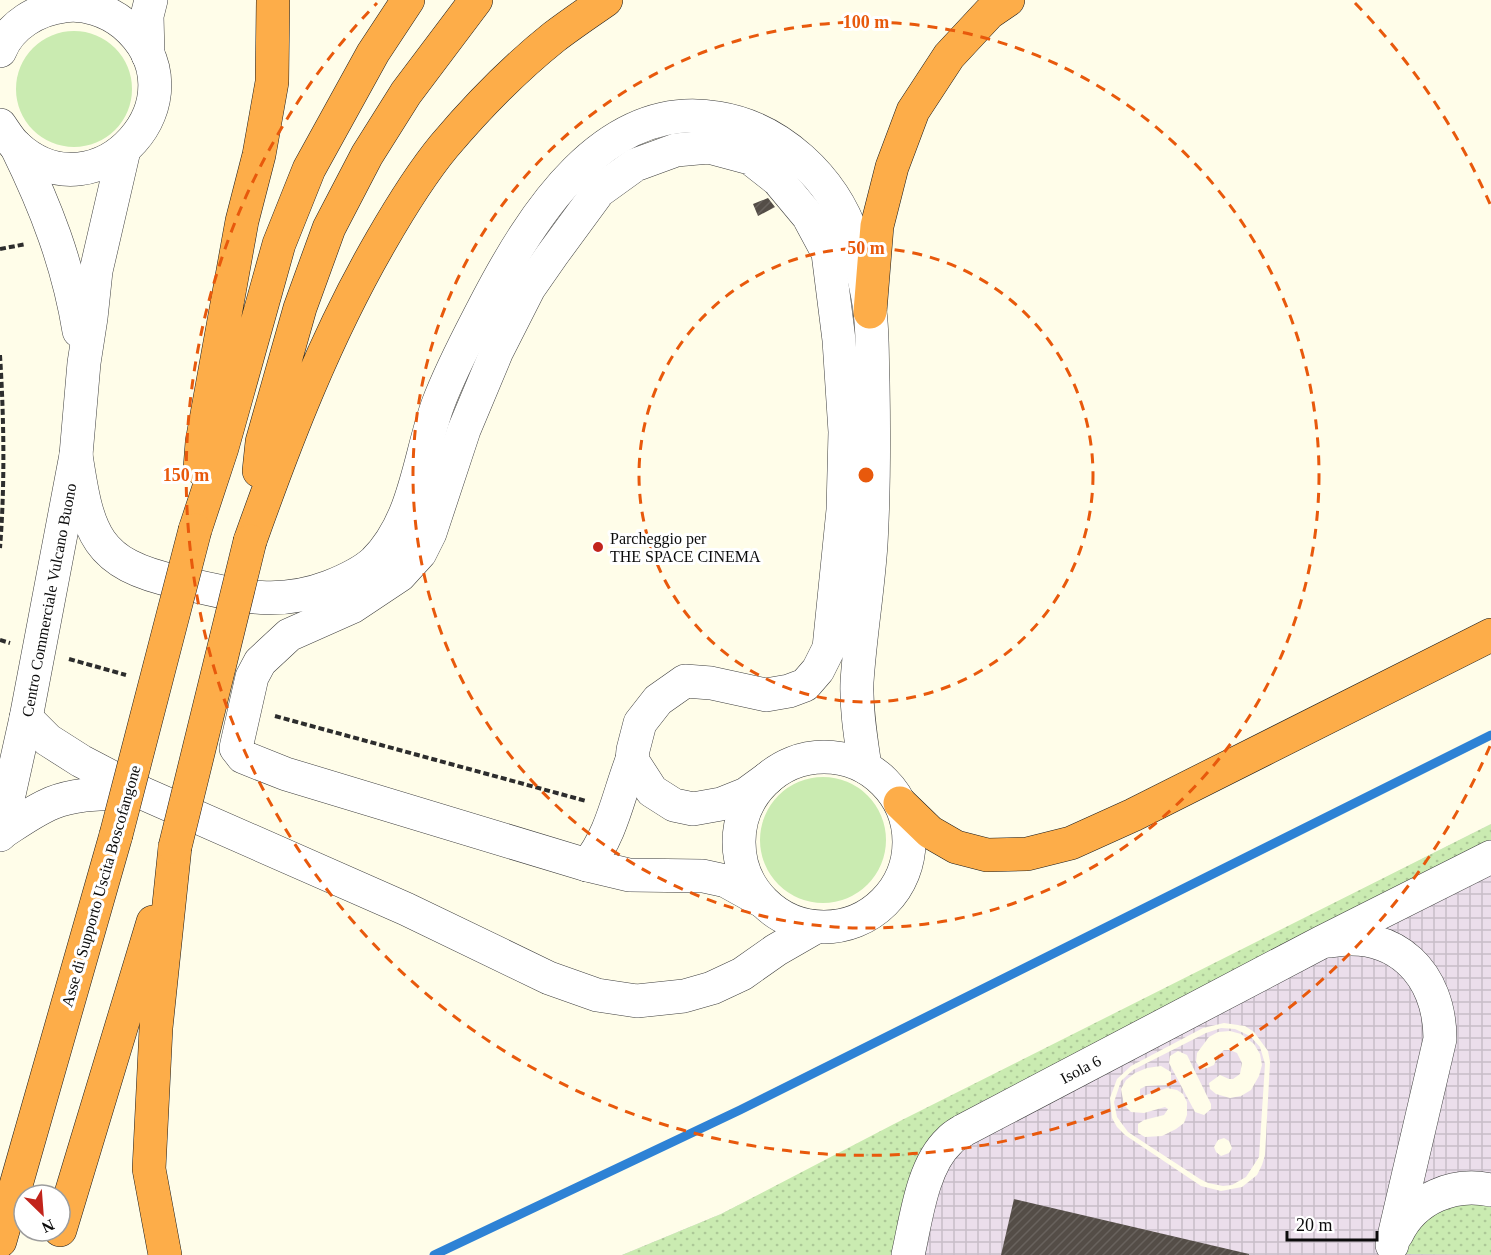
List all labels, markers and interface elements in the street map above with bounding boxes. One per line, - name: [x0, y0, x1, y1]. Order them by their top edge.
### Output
- text: 100 m: [843, 12, 889, 32]
- text: 50 m: [847, 238, 885, 258]
- text: 150 m: [163, 465, 209, 485]
- centre of rings: [856, 465, 876, 485]
- street label: Centro Commerciale Vulcano Buono: [18, 482, 79, 718]
- place label: Parcheggio per THE SPACE CINEMA: [610, 530, 761, 565]
- marker: Parcheggio per THE SPACE CINEMA: [591, 540, 605, 554]
- street label: Asse di Supporto Uscita Boscofangone: [58, 763, 145, 1009]
- street label: Isola 6: [1057, 1051, 1103, 1086]
- north arrow: [12, 1183, 72, 1243]
- scale bar: [1287, 1204, 1377, 1242]
- text: 20 m: [1296, 1215, 1333, 1235]
- text: N: [39, 1216, 57, 1236]

